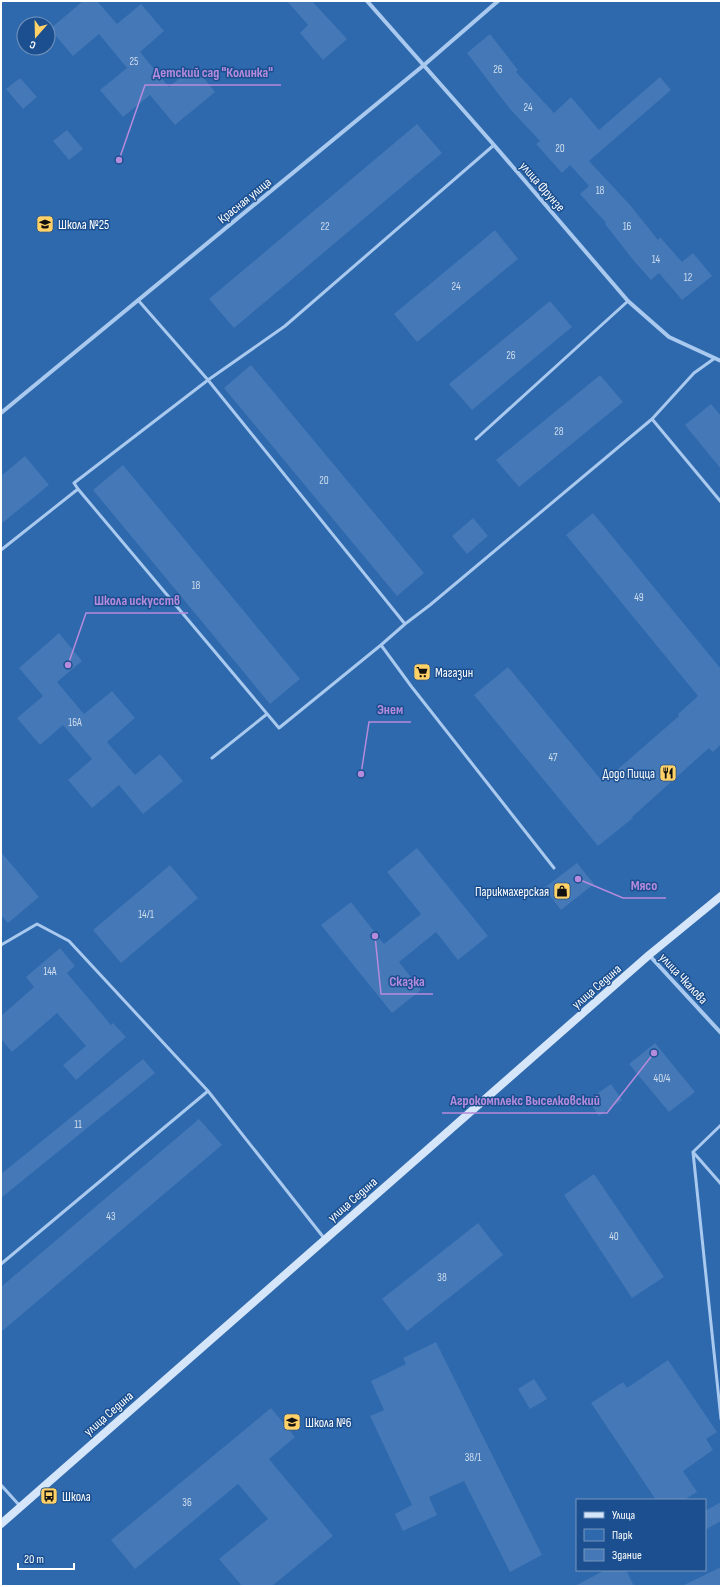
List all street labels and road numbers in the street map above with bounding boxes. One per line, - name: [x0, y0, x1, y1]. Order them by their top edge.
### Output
- street label: улица Фрунзе: [516, 158, 568, 215]
- street label: Красная улица: [215, 174, 275, 227]
- street label: улица Чкалова: [656, 950, 711, 1008]
- street label: улица Седина: [569, 961, 625, 1013]
- street label: улица Седина: [325, 1174, 381, 1226]
- street label: улица Седина: [81, 1388, 137, 1440]

